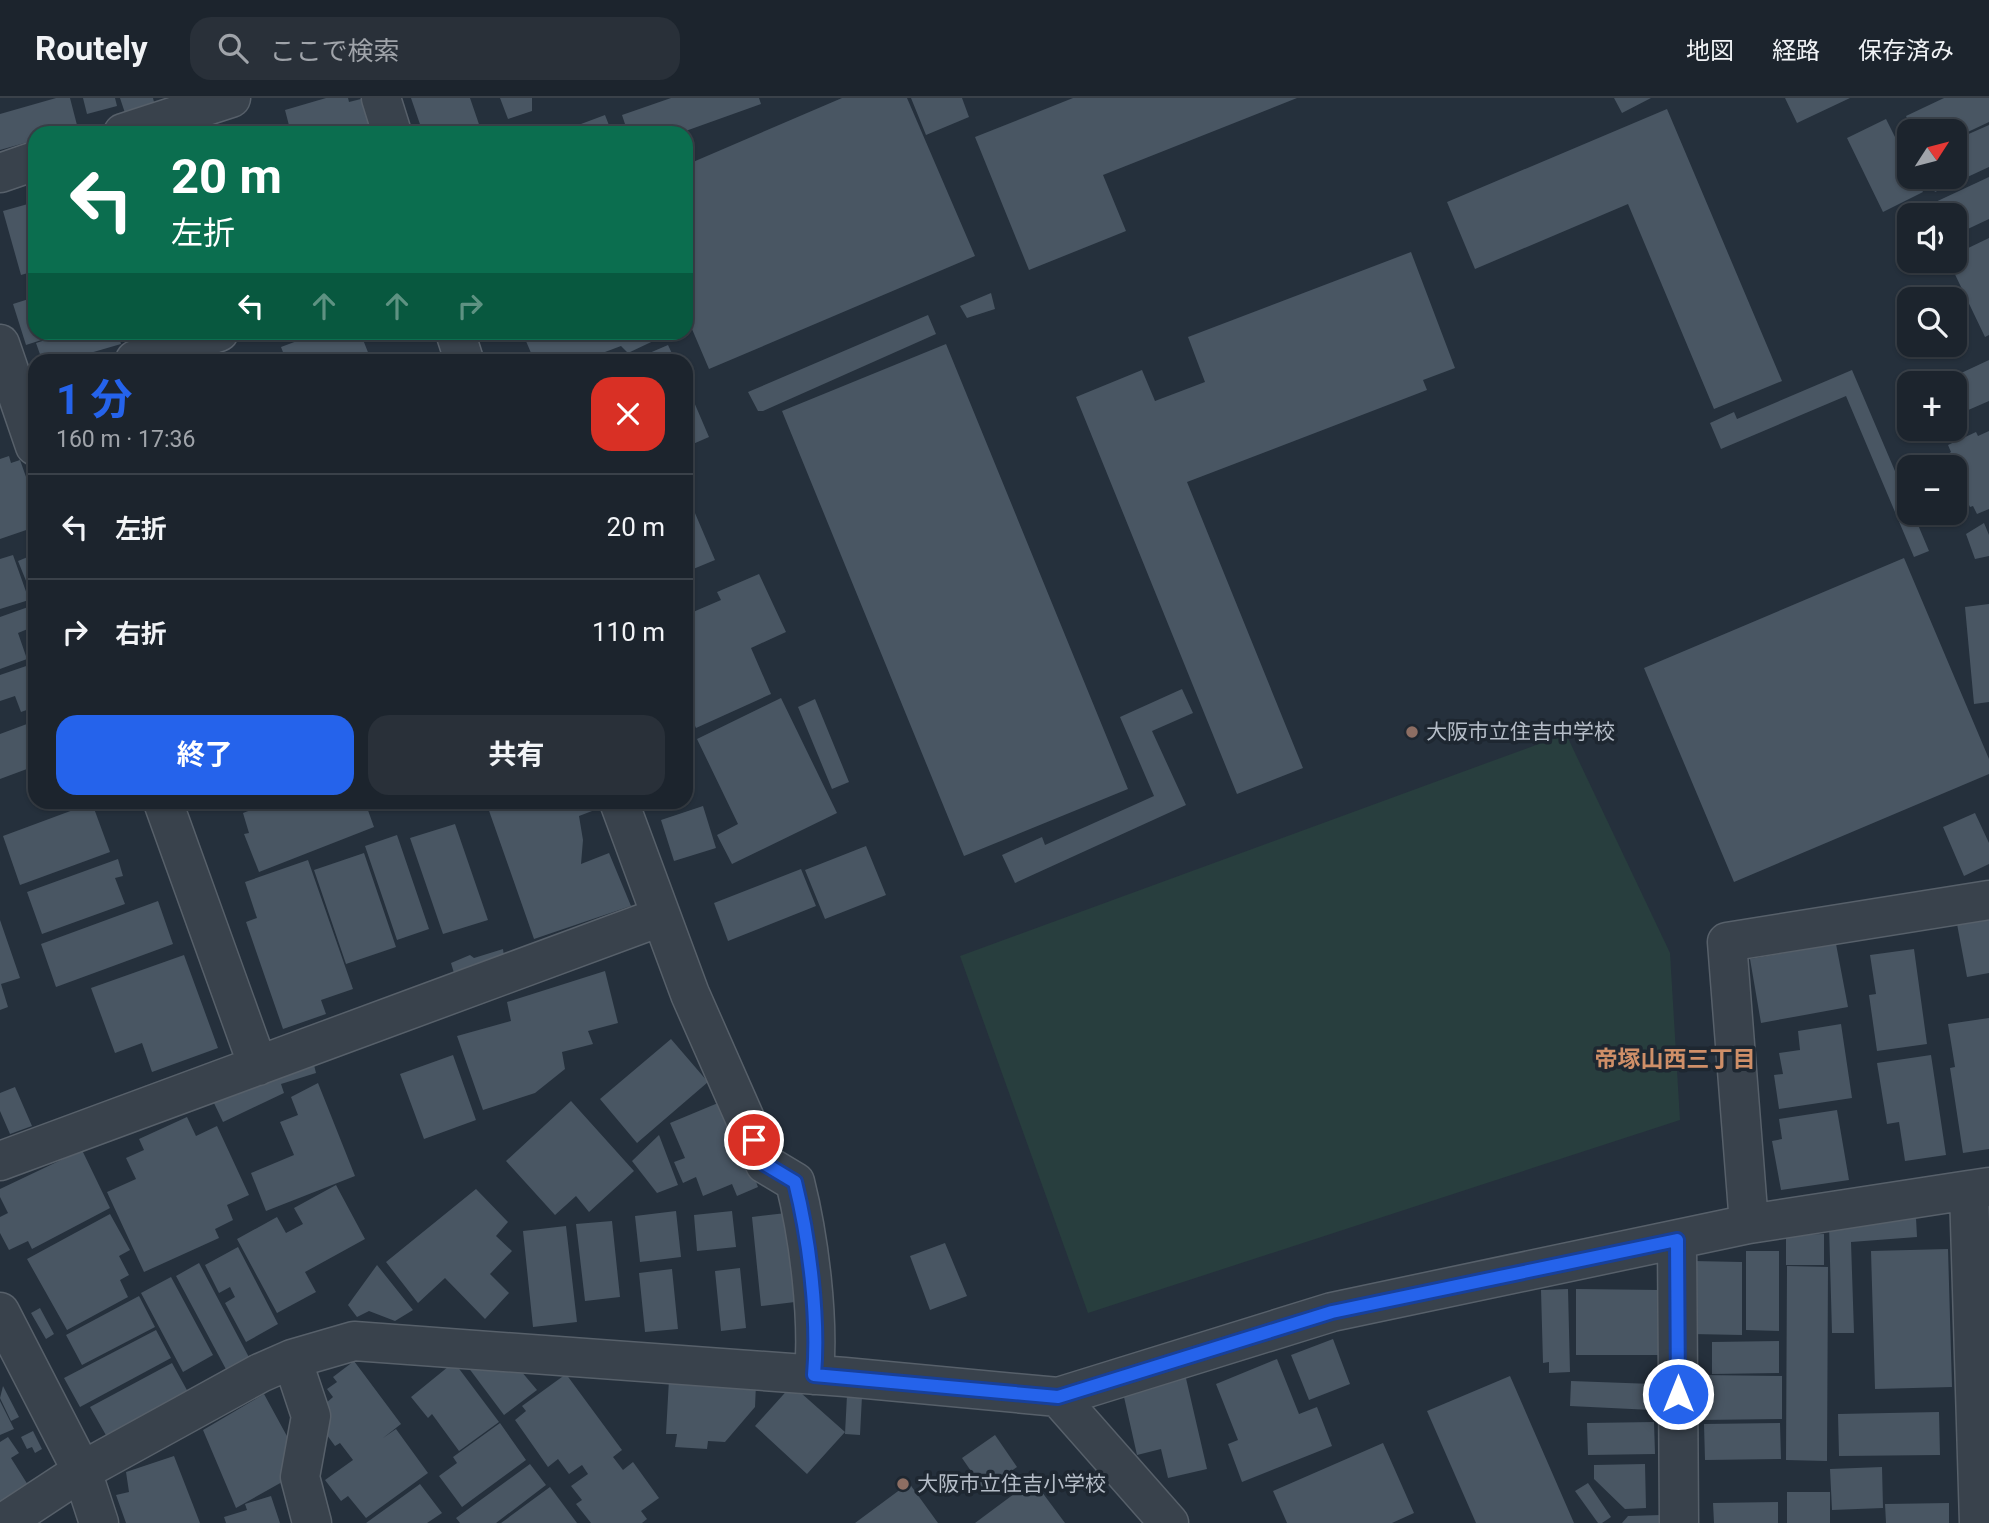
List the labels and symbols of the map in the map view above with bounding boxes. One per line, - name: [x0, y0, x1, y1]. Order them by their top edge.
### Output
- north arrow: [1897, 119, 1967, 189]
- place label: 大阪市立住吉中学校: [1426, 720, 1615, 744]
- marker: 大阪市立住吉中学校: [1404, 724, 1420, 740]
- district label: 帝塚山西三丁目: [1595, 1046, 1756, 1073]
- pin: [724, 1110, 784, 1170]
- position arrow: [1641, 1357, 1715, 1431]
- place label: 大阪市立住吉小学校: [917, 1472, 1106, 1496]
- marker: 大阪市立住吉小学校: [895, 1476, 911, 1492]

